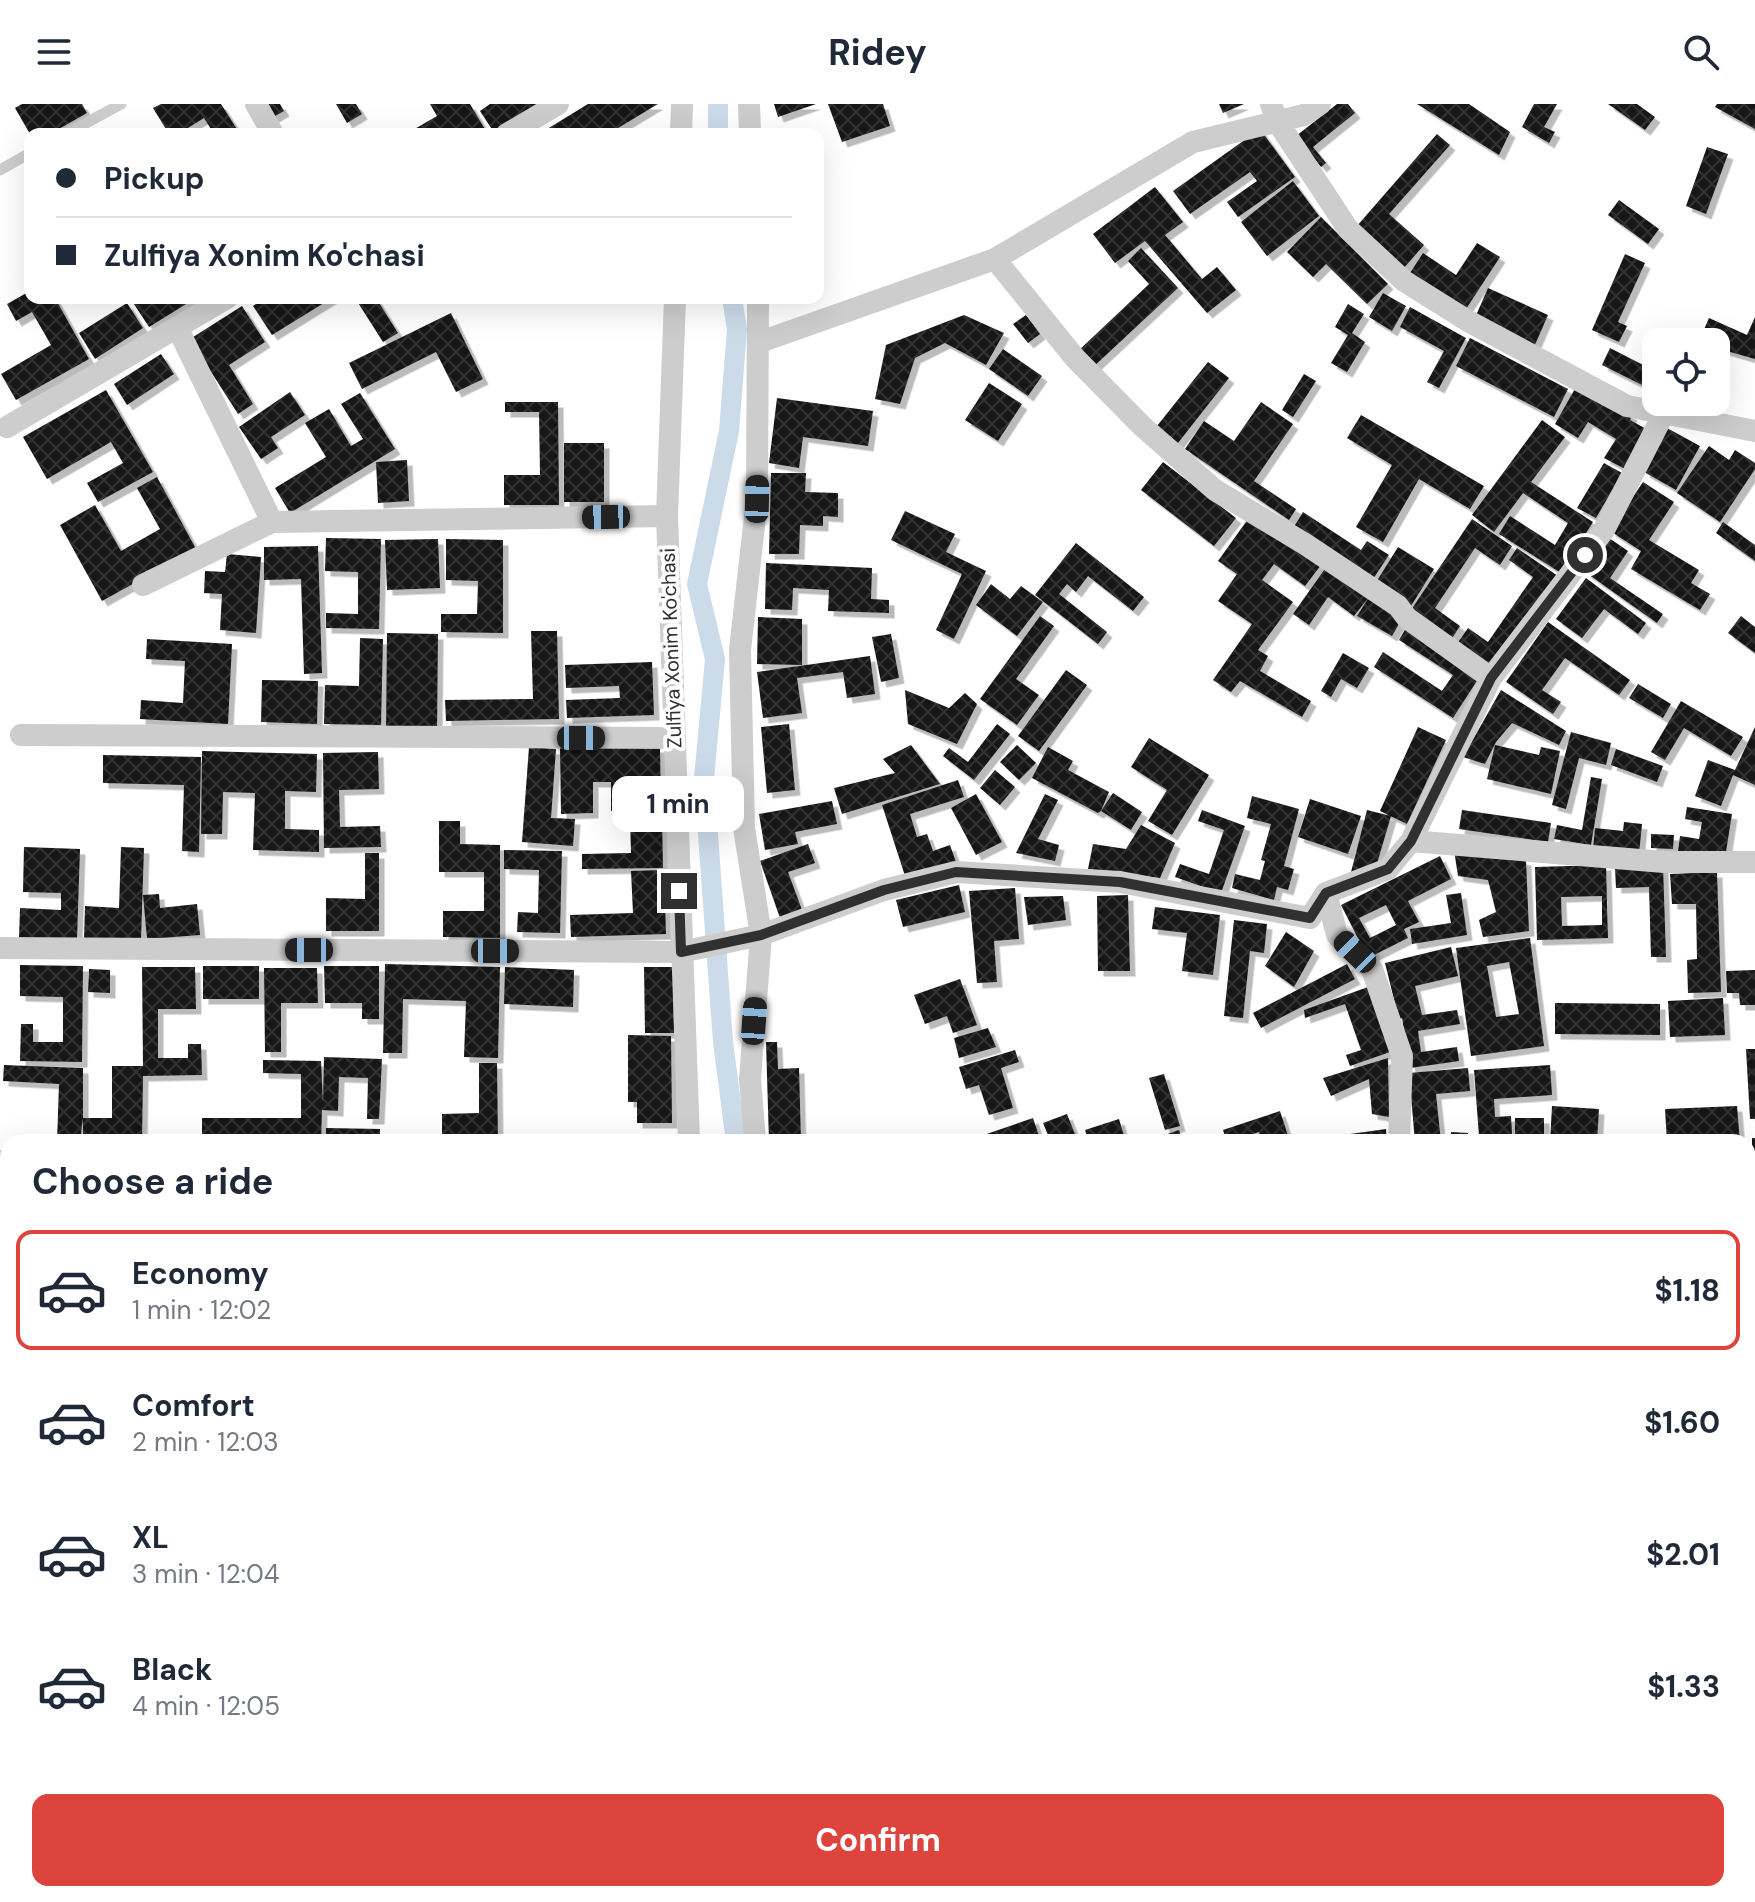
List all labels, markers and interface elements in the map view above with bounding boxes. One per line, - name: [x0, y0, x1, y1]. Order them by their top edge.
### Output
- text: Ridey: [828, 29, 927, 76]
- icon: menu: [32, 30, 76, 74]
- icon: search: [1679, 30, 1723, 74]
- text: Pickup: [104, 159, 204, 198]
- text: Zulfiya Xonim Ko'chasi: [104, 236, 425, 275]
- map controls: [1642, 328, 1730, 416]
- button: locate: [1642, 328, 1730, 416]
- car: [745, 475, 769, 523]
- car: [582, 505, 630, 529]
- route start: [1567, 537, 1603, 573]
- street label: Zulfiya Xonim Ko'chasi: [655, 547, 687, 749]
- car: [557, 726, 605, 750]
- callout: 1 min: [613, 775, 745, 831]
- text: 1 min: [646, 787, 710, 821]
- route end: [661, 873, 697, 909]
- car: [1329, 927, 1381, 977]
- car: [285, 938, 333, 962]
- car: [471, 939, 519, 963]
- car: [740, 996, 768, 1046]
- text: Choose a ride: [32, 1158, 273, 1205]
- icon: car: [36, 1254, 108, 1326]
- text: Economy: [132, 1254, 269, 1293]
- text: $1.18: [1654, 1271, 1720, 1310]
- text: 1 min · 12:02: [132, 1293, 271, 1327]
- icon: car: [36, 1386, 108, 1458]
- text: Comfort: [132, 1386, 255, 1425]
- text: $1.60: [1644, 1403, 1720, 1442]
- text: 2 min · 12:03: [132, 1425, 279, 1459]
- icon: car: [36, 1518, 108, 1590]
- text: XL: [132, 1518, 169, 1557]
- text: $2.01: [1646, 1535, 1720, 1574]
- text: 3 min · 12:04: [132, 1557, 280, 1591]
- icon: car: [36, 1650, 108, 1722]
- text: Black: [132, 1650, 212, 1689]
- text: $1.33: [1647, 1667, 1720, 1706]
- text: 4 min · 12:05: [132, 1689, 280, 1723]
- button: Confirm: [32, 1794, 1724, 1886]

